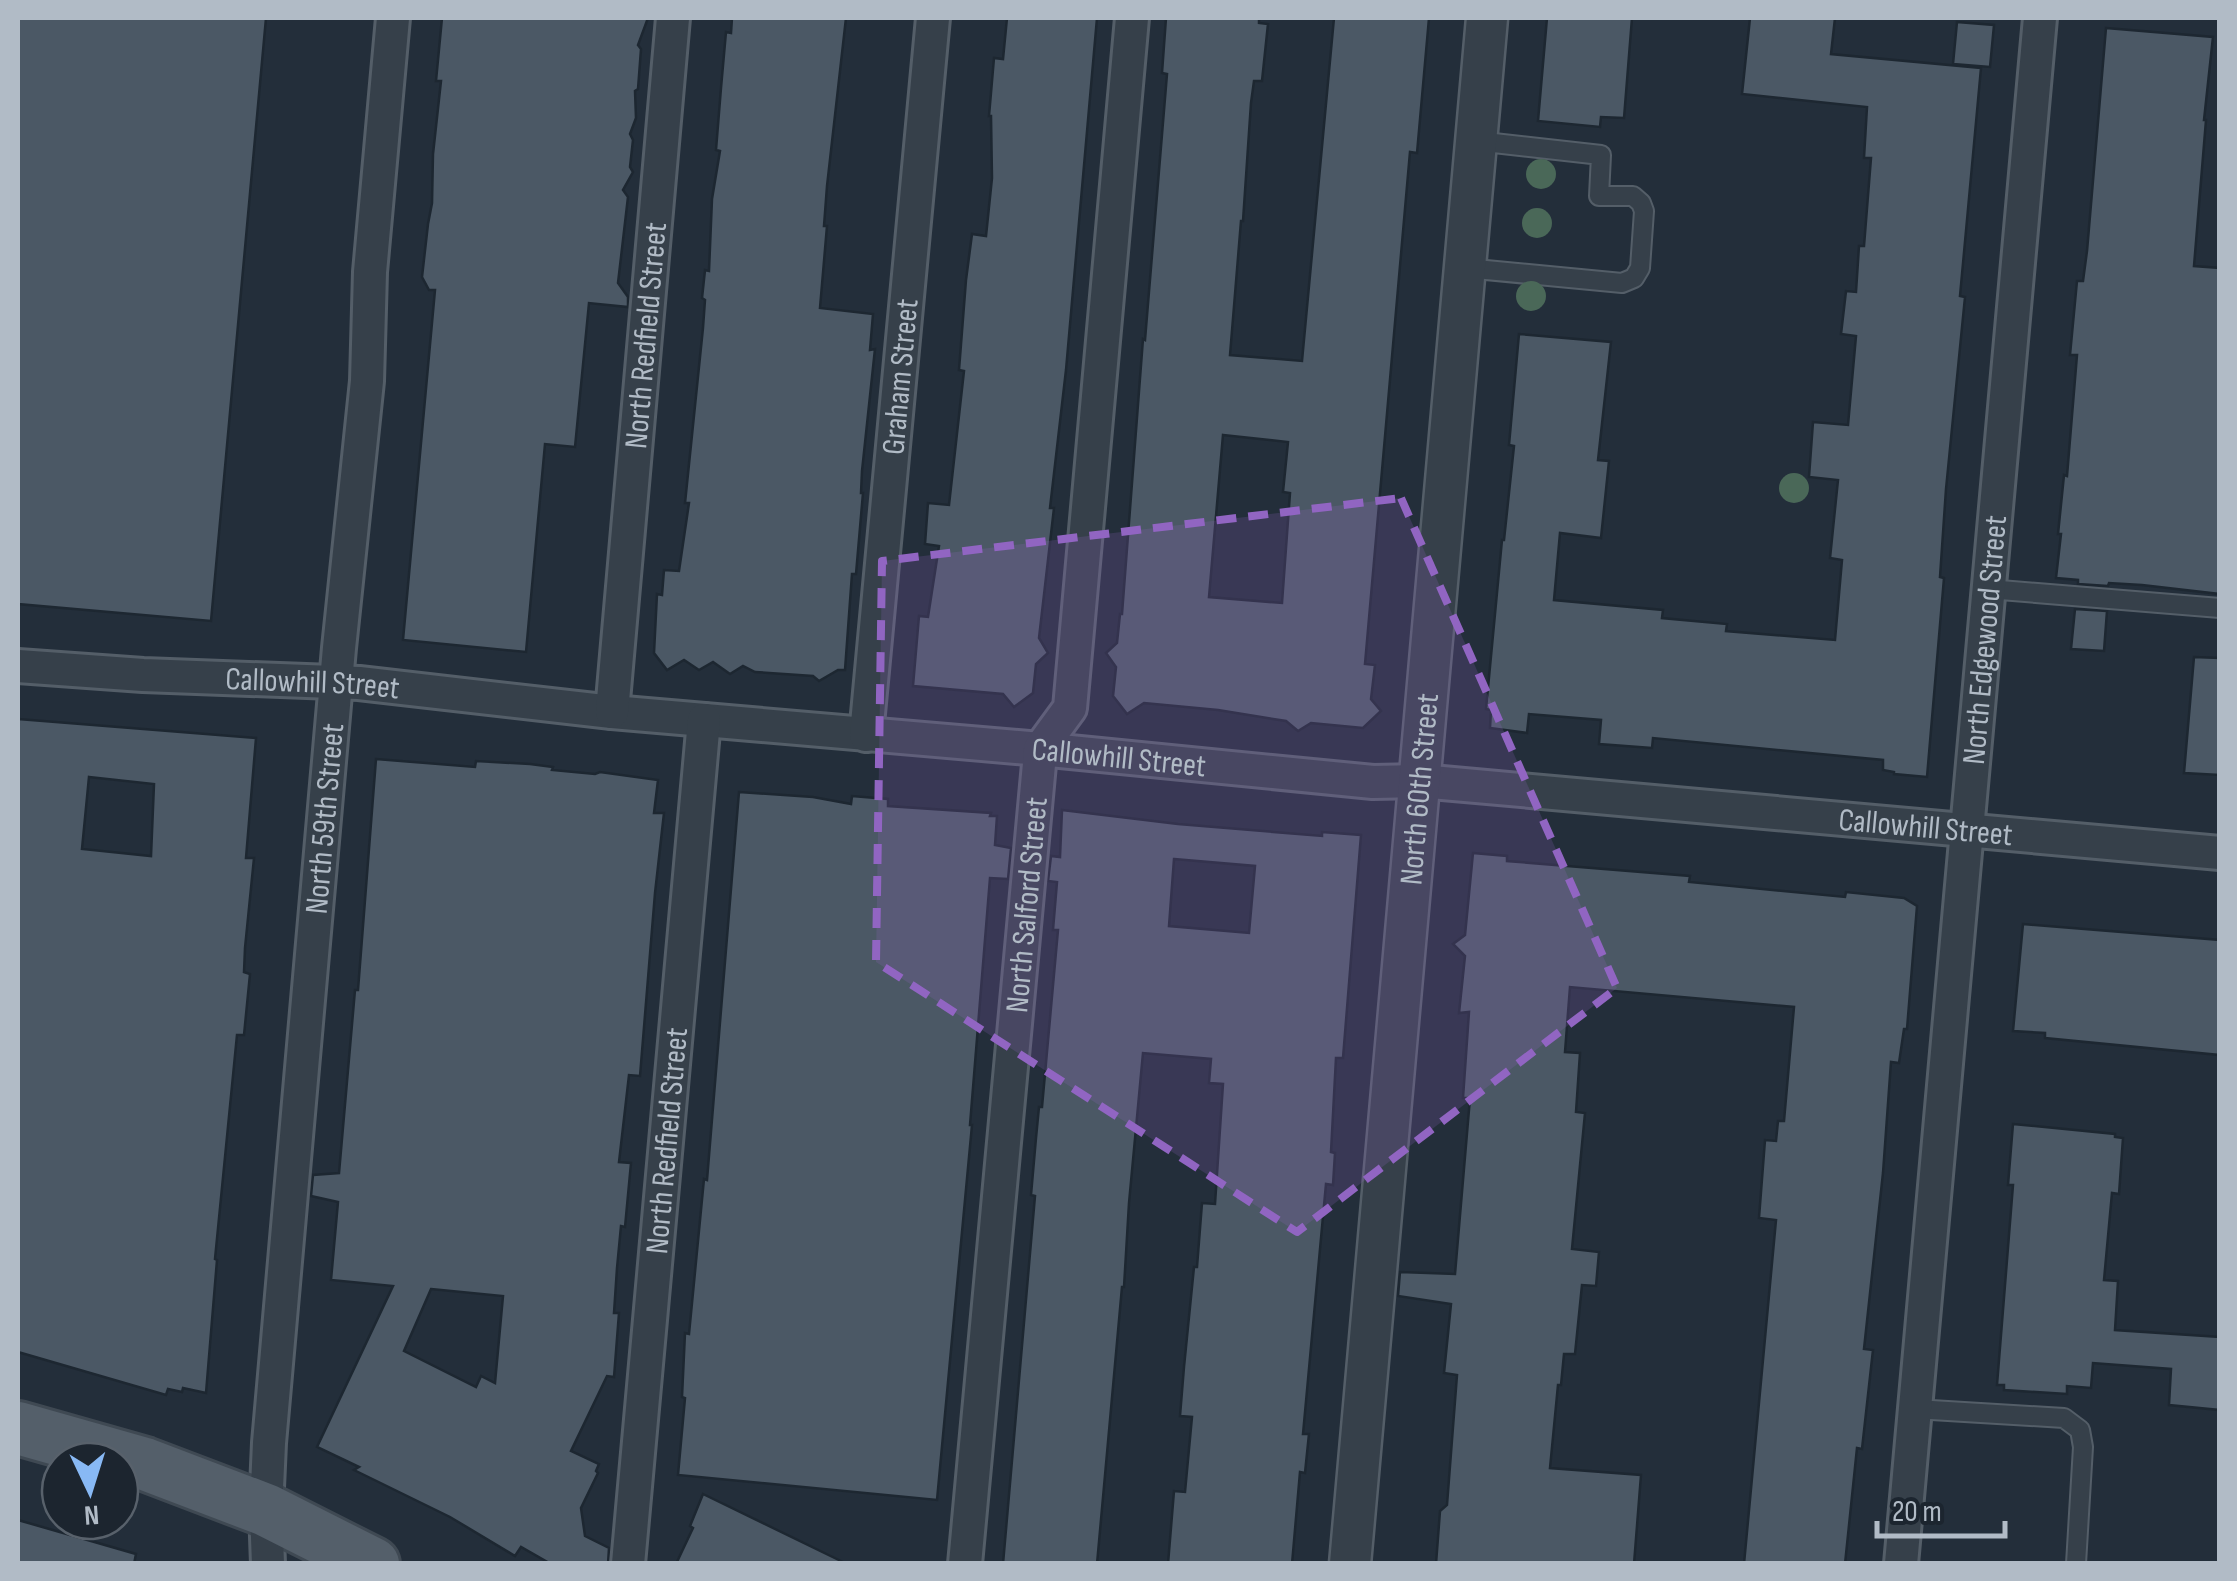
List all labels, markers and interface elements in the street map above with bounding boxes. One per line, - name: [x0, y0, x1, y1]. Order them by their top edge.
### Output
- street label: North Redfield Street: [617, 221, 676, 450]
- street label: Graham Street: [874, 297, 928, 456]
- street label: North Edgewood Street: [1955, 514, 2016, 766]
- street label: Callowhill Street: [225, 660, 402, 709]
- street label: North 60th Street: [1392, 692, 1448, 887]
- street label: North 59th Street: [298, 722, 353, 916]
- street label: Callowhill Street: [1030, 730, 1208, 786]
- street label: North Salford Street: [998, 795, 1057, 1014]
- street label: Callowhill Street: [1837, 801, 2014, 855]
- street label: North Redfield Street: [638, 1026, 697, 1256]
- north arrow: [40, 1441, 140, 1541]
- scale bar: [1877, 1476, 2004, 1538]
- text: 20 m: [1892, 1494, 1942, 1530]
- text: N: [83, 1497, 100, 1531]

